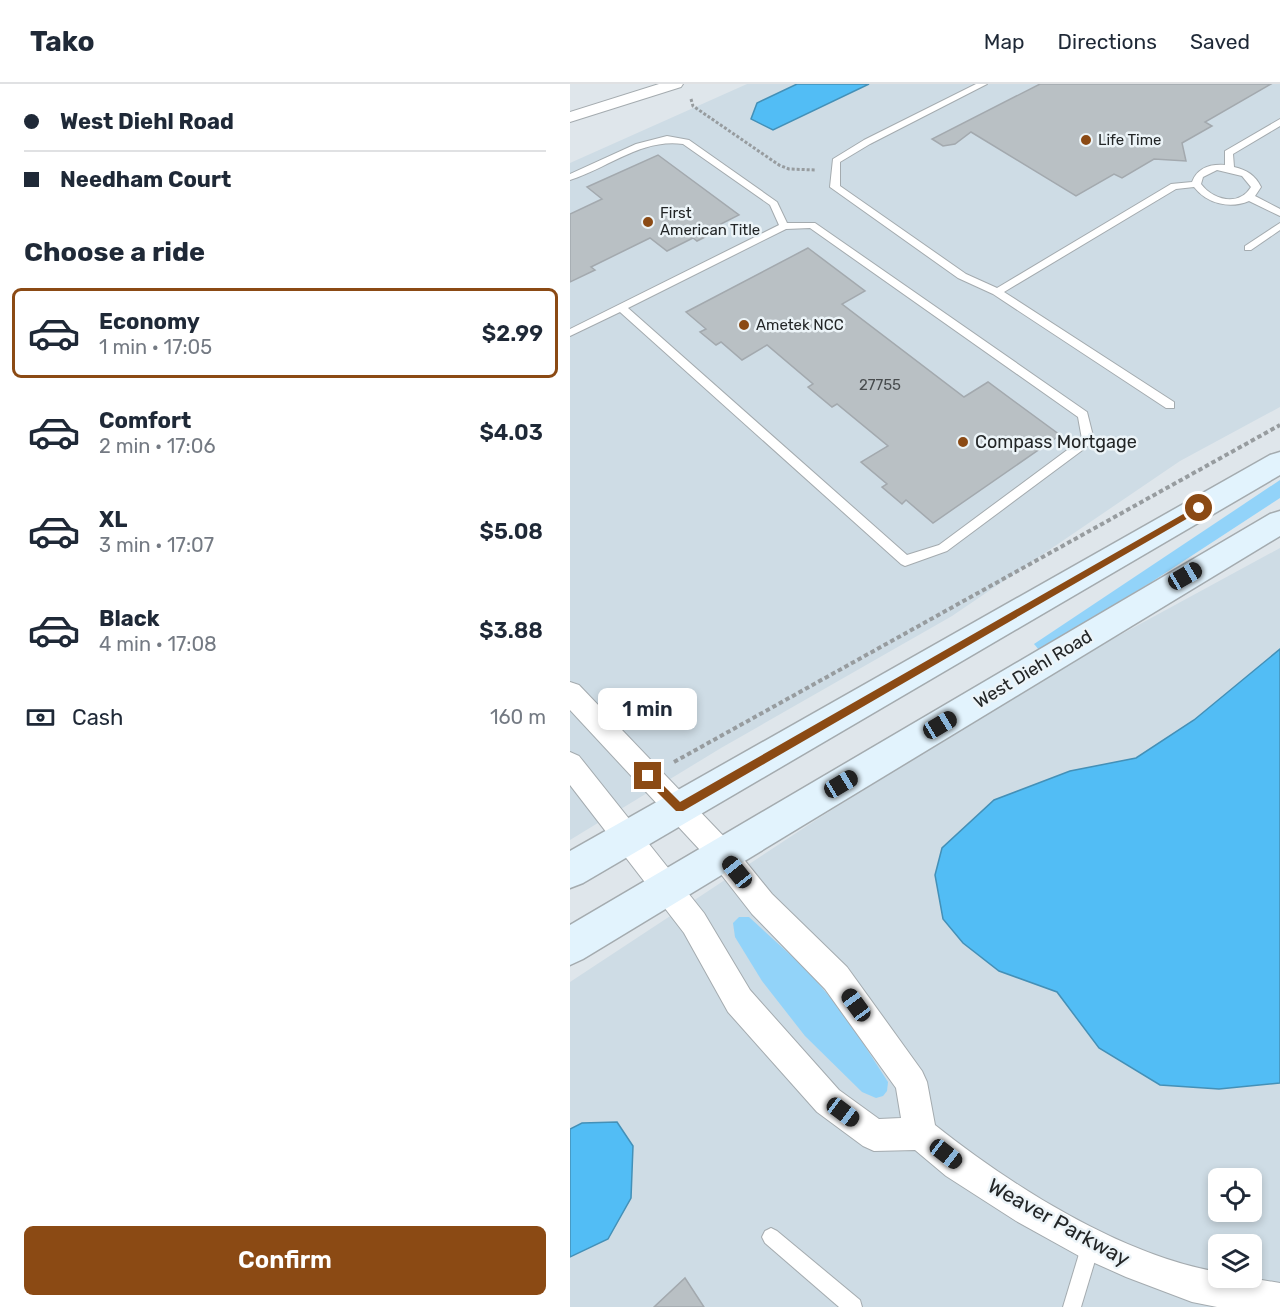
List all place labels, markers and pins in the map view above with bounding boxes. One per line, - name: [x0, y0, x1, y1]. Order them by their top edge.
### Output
- place label: Life Time: [1098, 131, 1161, 149]
- marker: Life Time: [1079, 133, 1093, 147]
- place label: First American Title: [660, 204, 760, 239]
- marker: First American Title: [641, 215, 655, 229]
- place label: Ametek NCC: [756, 316, 844, 334]
- marker: Ametek NCC: [737, 318, 751, 332]
- place label: Compass Mortgage: [975, 431, 1137, 453]
- marker: Compass Mortgage: [956, 435, 970, 449]

